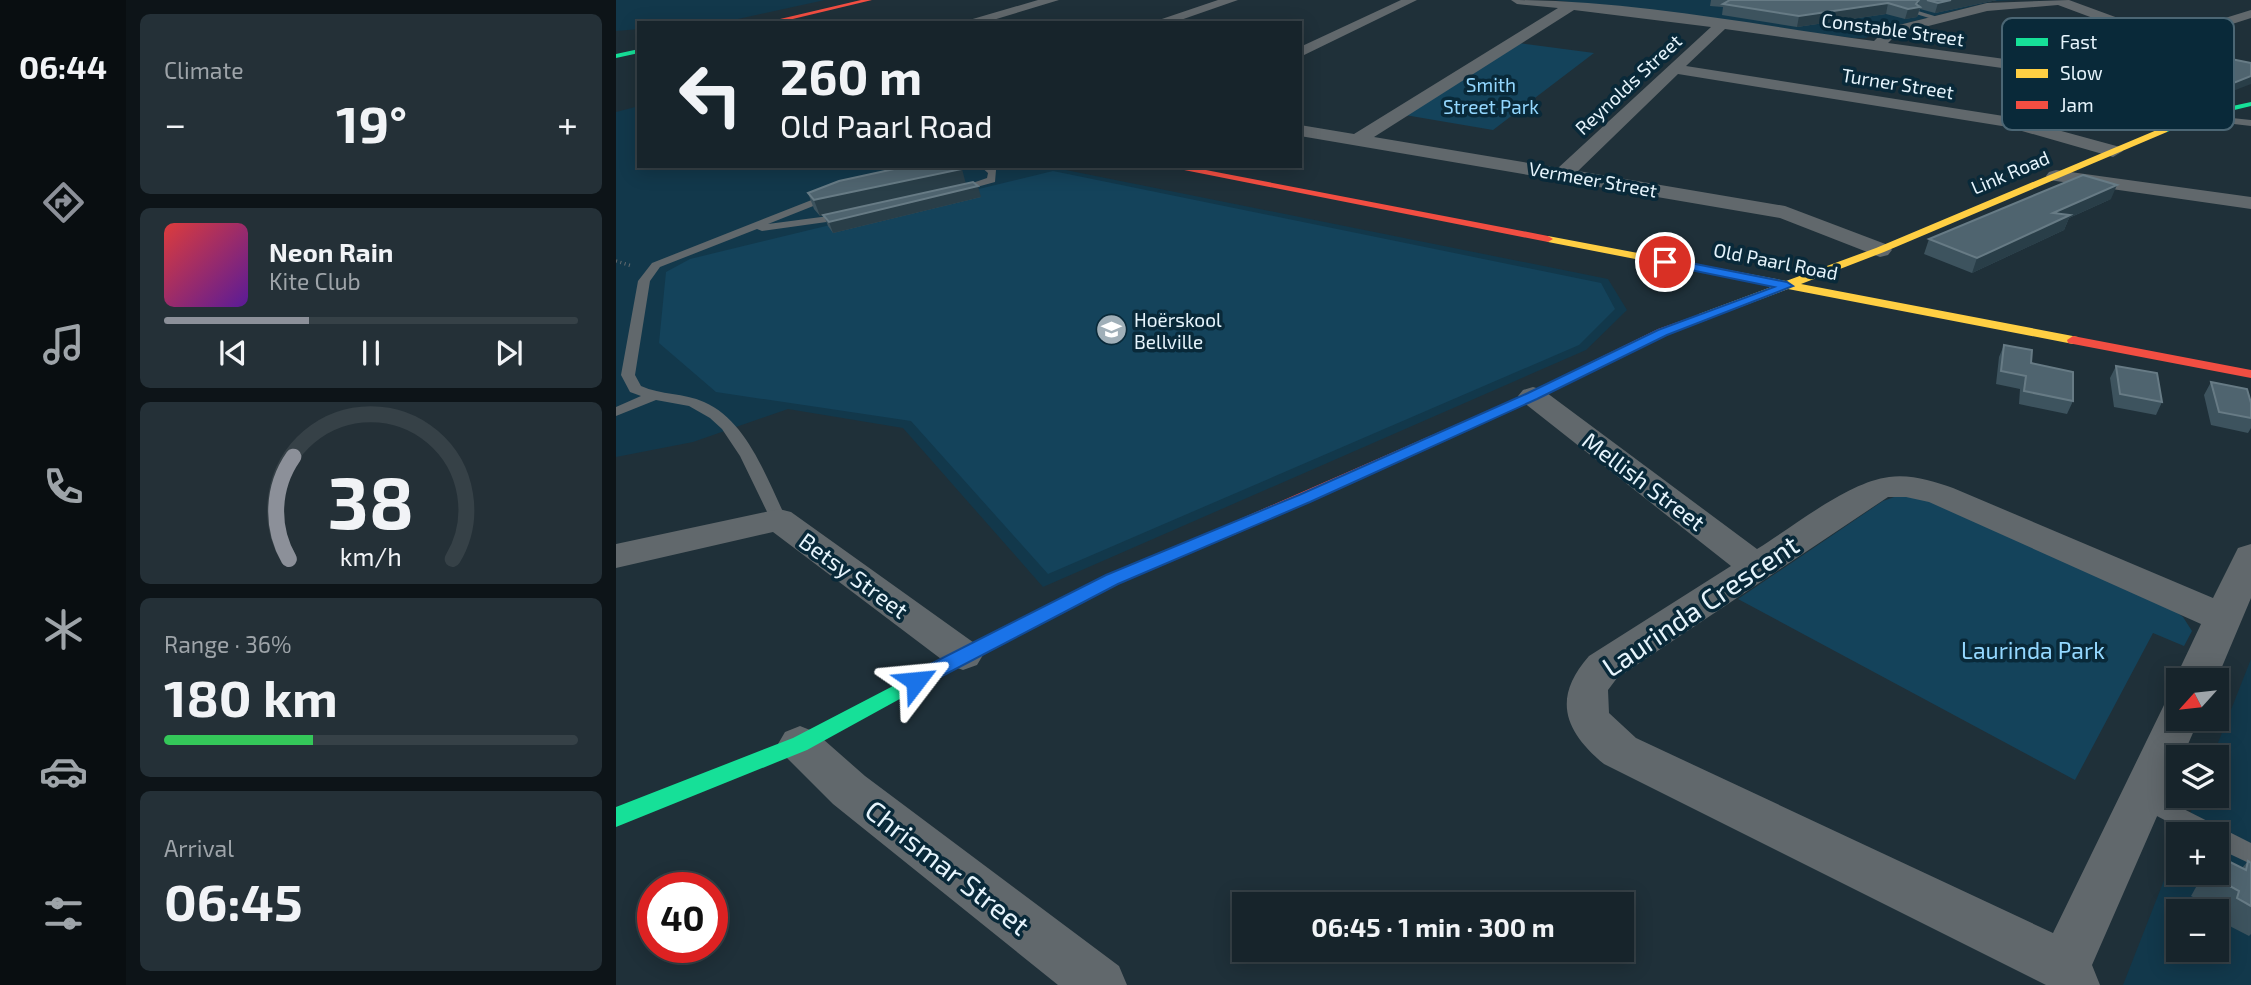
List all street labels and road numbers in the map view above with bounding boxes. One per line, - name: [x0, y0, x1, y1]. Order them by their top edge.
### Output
- street label: Constable Street: [1820, 8, 1966, 50]
- street label: Reynolds Street: [1570, 29, 1686, 139]
- street label: Turner Street: [1840, 63, 1956, 103]
- street label: Link Road: [1967, 145, 2053, 199]
- street label: Vermeer Street: [1527, 156, 1659, 202]
- street label: Old Paarl Road: [1712, 238, 1840, 284]
- street label: Mellish Street: [1577, 426, 1711, 536]
- street label: Betsy Street: [794, 526, 914, 624]
- street label: Laurinda Crescent: [1595, 527, 1805, 683]
- street label: Chrismar Street: [859, 792, 1037, 942]

